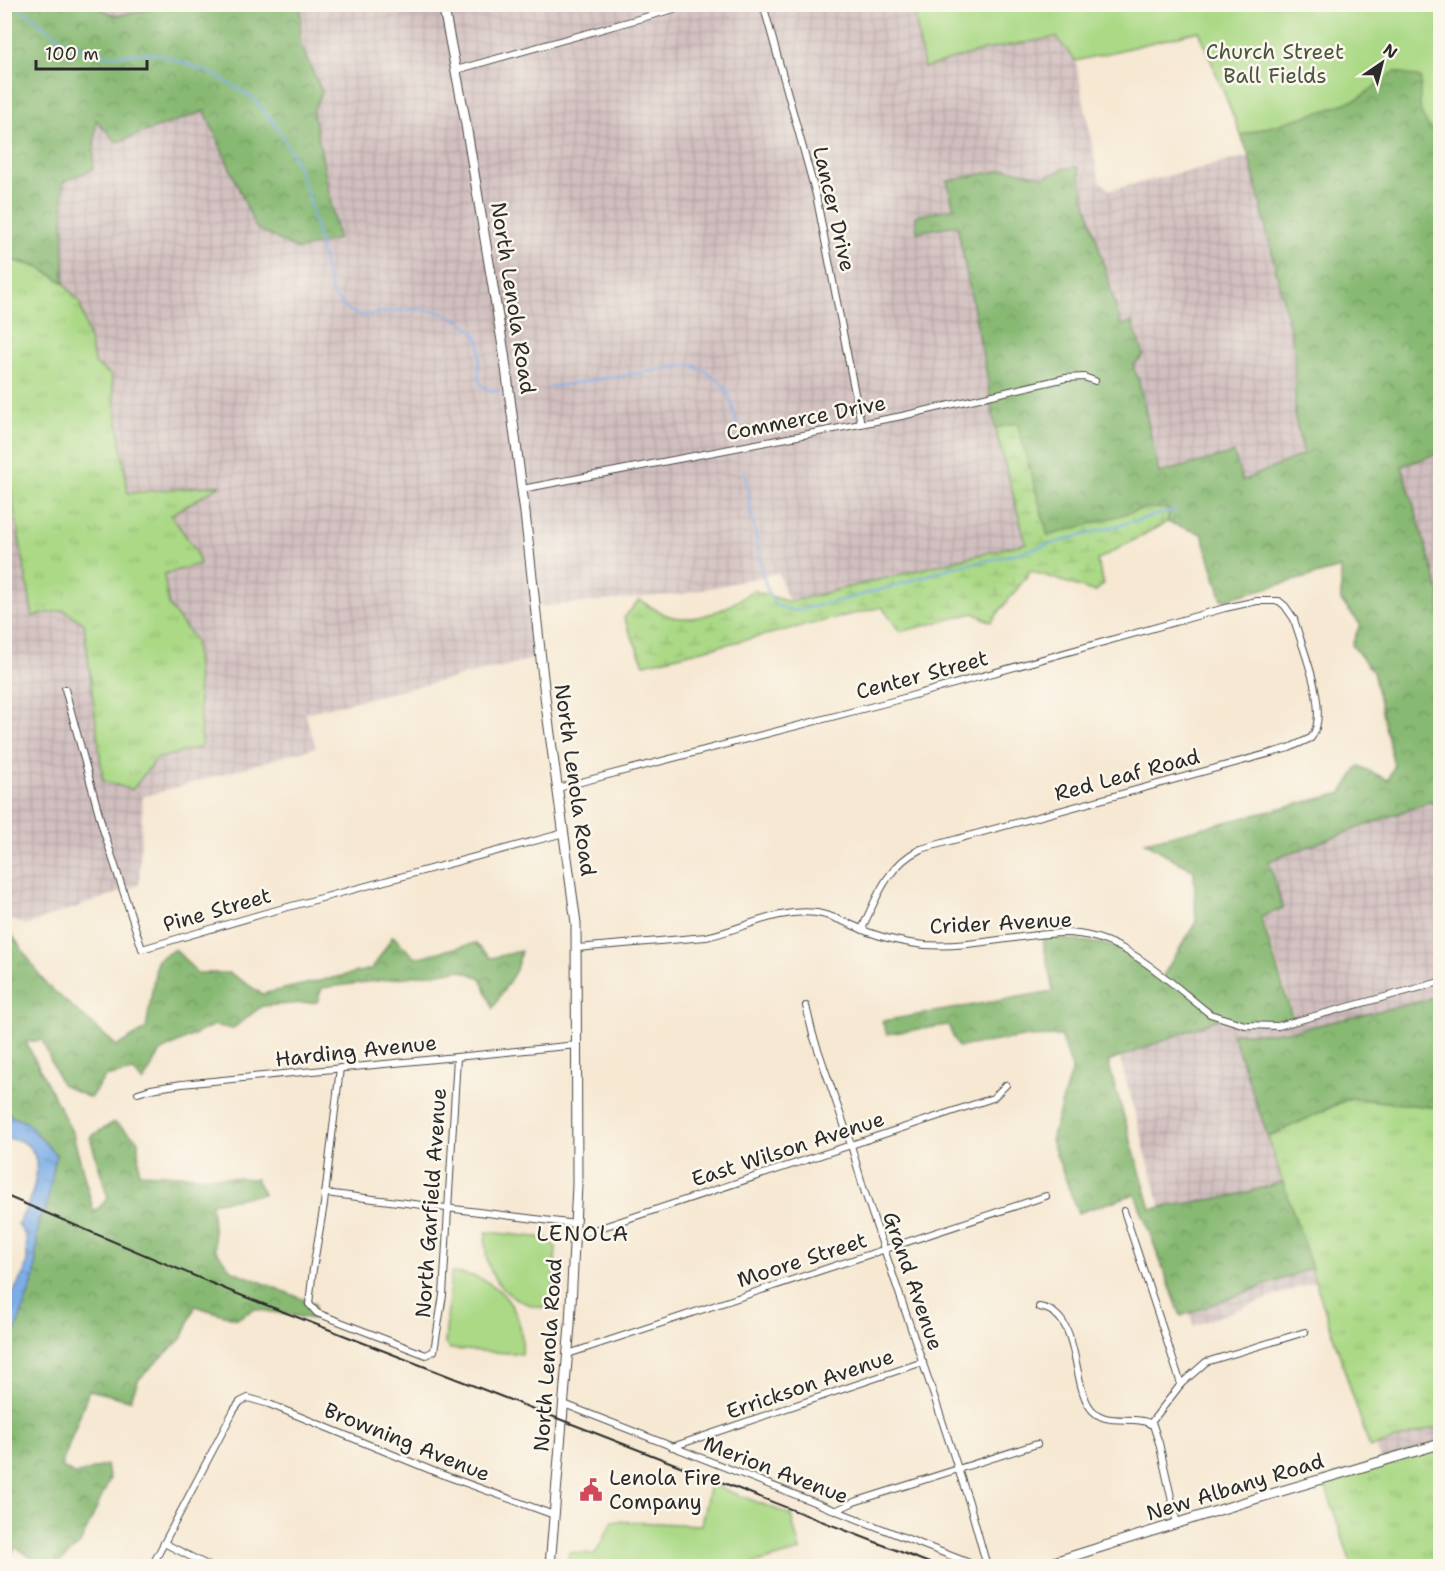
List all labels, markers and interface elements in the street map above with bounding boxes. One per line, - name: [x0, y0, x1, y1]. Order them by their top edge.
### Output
- scale bar: [36, 33, 147, 71]
- north arrow: [1352, 33, 1412, 93]
- park label: Church Street Ball Fields: [1206, 38, 1344, 90]
- text: N: [1379, 39, 1402, 63]
- text: 100 m: [45, 42, 99, 66]
- street label: Lancer Drive: [806, 144, 862, 274]
- street label: North Lenola Road: [484, 200, 542, 396]
- street label: Commerce Drive: [724, 389, 888, 447]
- street label: Center Street: [853, 644, 991, 706]
- street label: North Lenola Road: [548, 682, 602, 878]
- street label: Red Leaf Road: [1051, 742, 1203, 808]
- street label: Pine Street: [160, 881, 274, 939]
- street label: Crider Avenue: [929, 905, 1073, 941]
- street label: Harding Avenue: [274, 1029, 438, 1073]
- street label: North Garfield Avenue: [409, 1087, 453, 1319]
- street label: East Wilson Avenue: [688, 1105, 888, 1193]
- street label: Grand Avenue: [876, 1208, 950, 1354]
- district label: LENOLA: [536, 1219, 630, 1248]
- street label: Moore Street: [734, 1226, 870, 1294]
- street label: North Lenola Road: [527, 1257, 569, 1453]
- street label: Errickson Avenue: [723, 1342, 897, 1426]
- street label: Browning Avenue: [320, 1396, 494, 1488]
- street label: Merion Avenue: [700, 1430, 852, 1510]
- street label: New Albany Road: [1143, 1447, 1327, 1527]
- place label: Lenola Fire Company: [609, 1464, 721, 1516]
- public building icon: Lenola Fire Company: [578, 1477, 604, 1503]

